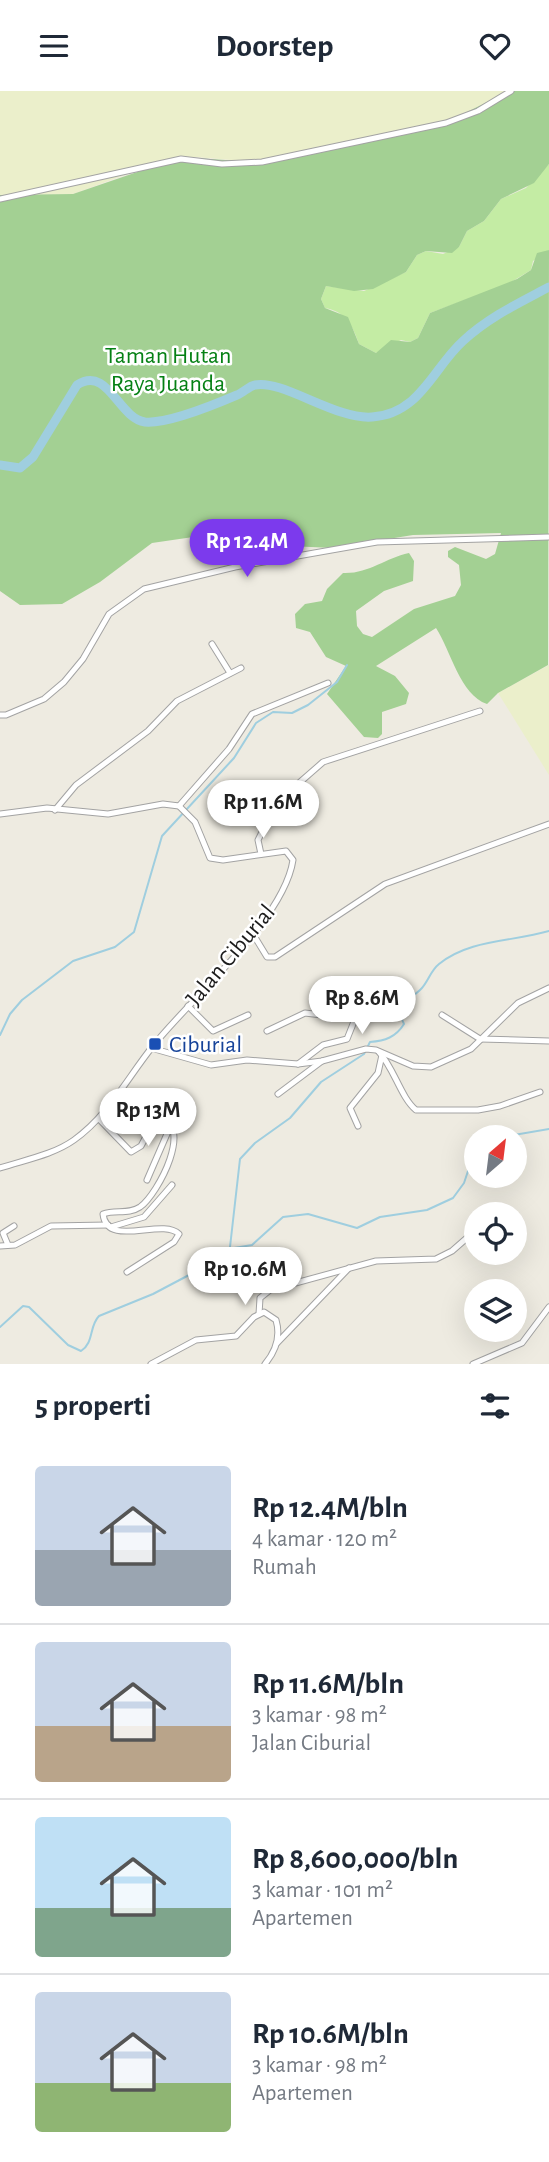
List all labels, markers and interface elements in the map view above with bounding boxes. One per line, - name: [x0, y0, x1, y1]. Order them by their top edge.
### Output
- icon: menu: [35, 27, 73, 65]
- icon: heart: [476, 27, 514, 65]
- text: Doorstep: [216, 30, 333, 62]
- park label: Taman Hutan Raya Juanda: [105, 344, 231, 396]
- pin: Rp 12.4M: [175, 519, 319, 579]
- text: Rp 12.4M: [206, 530, 288, 553]
- pin: Rp 11.6M: [191, 781, 335, 840]
- text: Rp 11.6M: [223, 791, 303, 814]
- street label: Jalan Ciburial: [182, 900, 280, 1011]
- pin: Rp 8.6M: [297, 977, 427, 1036]
- text: Rp 8.6M: [325, 987, 399, 1010]
- place label: Ciburial: [169, 1033, 242, 1057]
- marker: Ciburial: [147, 1036, 163, 1052]
- pin: Rp 13M: [91, 1089, 205, 1148]
- text: Rp 13M: [115, 1099, 181, 1122]
- north arrow: [464, 1125, 527, 1188]
- map controls: [464, 1125, 527, 1342]
- button: locate: [464, 1202, 527, 1265]
- pin: Rp 10.6M: [173, 1247, 317, 1307]
- text: Rp 10.6M: [203, 1258, 287, 1281]
- button: layers: [464, 1279, 527, 1342]
- icon: filters: [476, 1387, 514, 1425]
- text: 5 properti: [35, 1391, 151, 1421]
- text: Rp 12.4M/bln: [252, 1493, 408, 1523]
- icon: home: [91, 1494, 175, 1578]
- text: 4 kamar · 120 m²: [252, 1528, 397, 1551]
- text: Rumah: [252, 1556, 317, 1579]
- text: Rp 11.6M/bln: [252, 1669, 404, 1699]
- icon: home: [91, 1670, 175, 1754]
- text: 3 kamar · 98 m²: [252, 1704, 387, 1727]
- text: Jalan Ciburial: [252, 1732, 371, 1755]
- text: Rp 8,600,000/bln: [252, 1844, 458, 1874]
- icon: home: [91, 1845, 175, 1929]
- text: 3 kamar · 101 m²: [252, 1879, 393, 1902]
- text: Apartemen: [252, 1907, 353, 1930]
- text: Rp 10.6M/bln: [252, 2019, 409, 2049]
- icon: home: [91, 2020, 175, 2104]
- text: 3 kamar · 98 m²: [252, 2054, 387, 2077]
- text: Apartemen: [252, 2082, 353, 2105]

